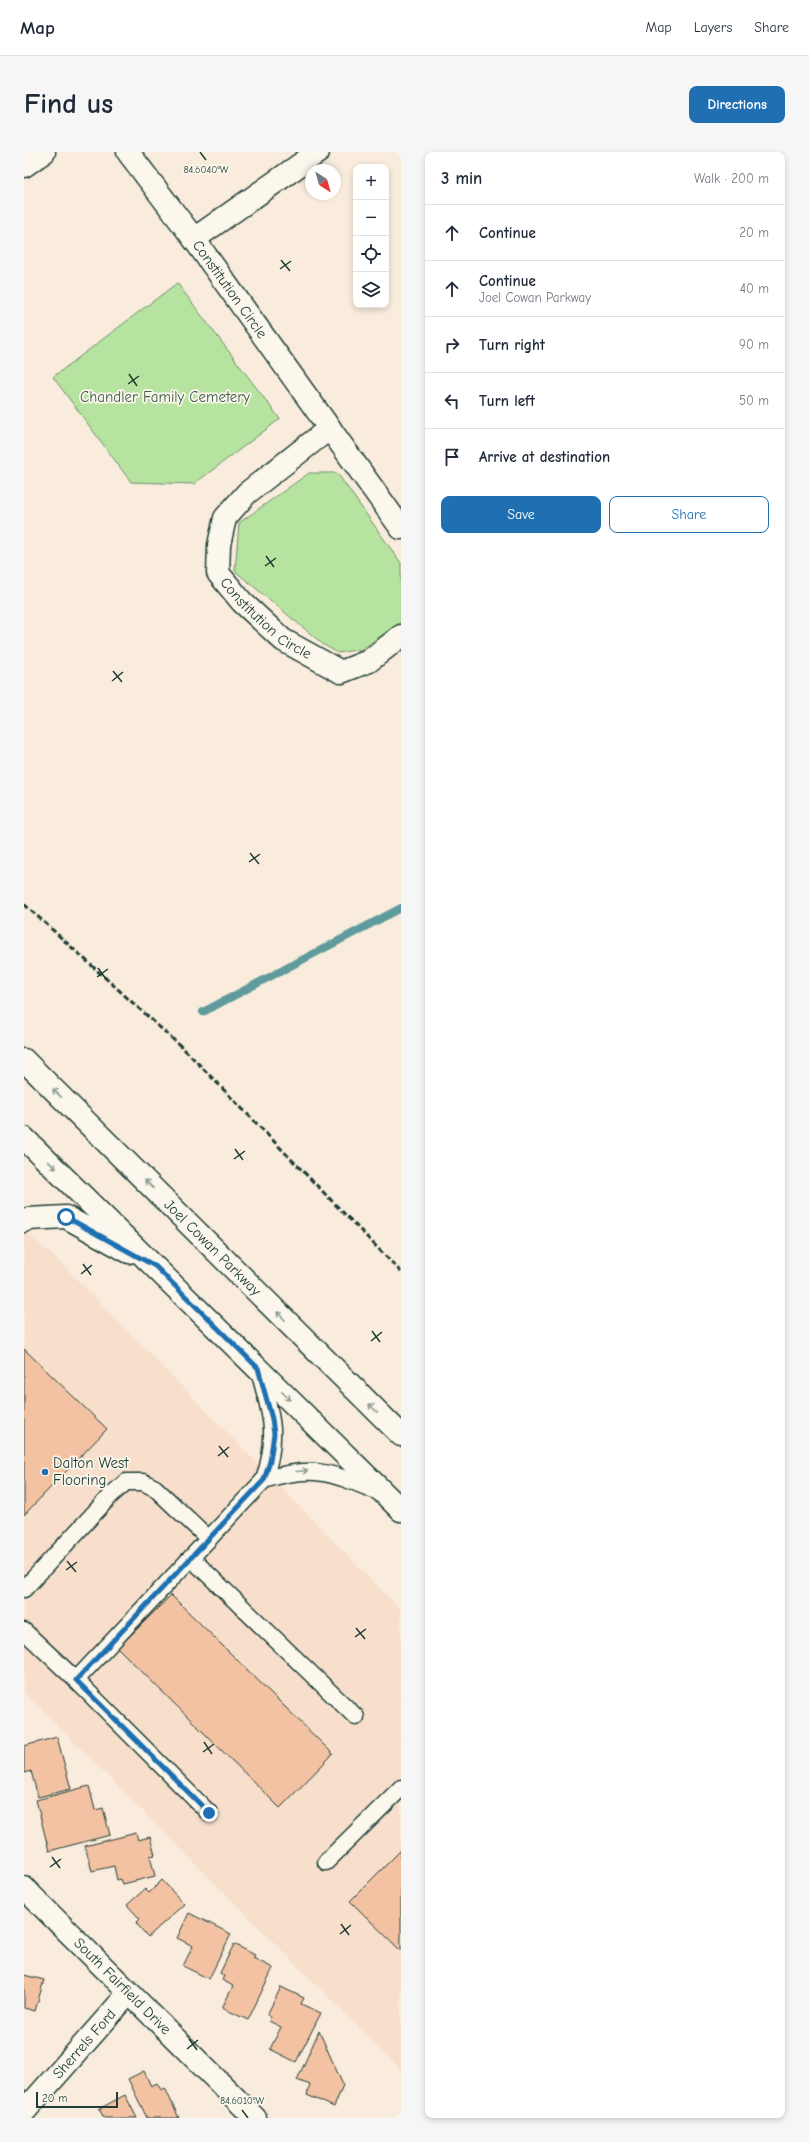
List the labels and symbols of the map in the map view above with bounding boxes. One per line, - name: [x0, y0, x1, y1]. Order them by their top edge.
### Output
- text: 84.6040°W: [183, 164, 229, 176]
- north arrow: [305, 164, 341, 200]
- street label: Constitution Circle: [189, 237, 272, 342]
- park label: Chandler Family Cemetery: [80, 388, 250, 406]
- street label: Constitution Circle: [216, 574, 315, 663]
- one-way arrow: [52, 1088, 62, 1098]
- one-way arrow: [47, 1160, 57, 1170]
- one-way arrow: [144, 1179, 154, 1189]
- street label: Joel Cowan Parkway: [160, 1196, 265, 1300]
- route start: [57, 1208, 75, 1226]
- one-way arrow: [276, 1311, 286, 1321]
- one-way arrow: [281, 1391, 291, 1401]
- one-way arrow: [368, 1403, 378, 1412]
- place label: Dalton West Flooring: [53, 1454, 129, 1489]
- marker: Dalton West Flooring: [40, 1467, 50, 1477]
- one-way arrow: [295, 1468, 308, 1475]
- route end: [200, 1804, 218, 1822]
- street label: South Fairfield Drive: [70, 1934, 175, 2039]
- street label: Sherrels Ford: [49, 2005, 120, 2082]
- scale bar: [36, 2090, 118, 2109]
- text: 84.6010°W: [220, 2095, 264, 2107]

